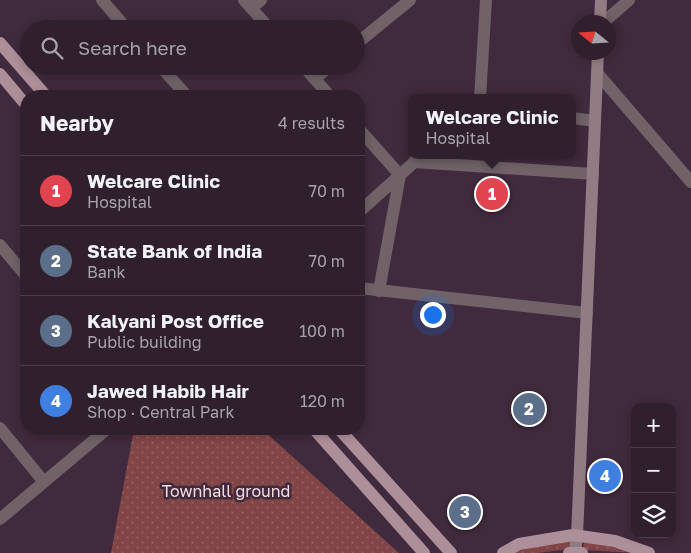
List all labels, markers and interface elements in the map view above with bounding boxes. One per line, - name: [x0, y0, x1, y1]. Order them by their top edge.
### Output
- north arrow: [571, 15, 616, 60]
- search box: [20, 20, 365, 75]
- icon: search: [38, 34, 66, 62]
- text: Search here: [78, 36, 187, 59]
- popup: [408, 94, 576, 159]
- text: Welcare Clinic: [425, 105, 559, 128]
- text: Nearby: [40, 110, 114, 136]
- text: 4 results: [278, 113, 345, 133]
- text: Hospital: [425, 128, 490, 148]
- text: Welcare Clinic: [87, 169, 220, 192]
- pin: 1: [476, 175, 508, 213]
- text: 1: [52, 181, 60, 201]
- text: 70 m: [308, 181, 345, 201]
- text: Hospital: [87, 192, 152, 212]
- text: State Bank of India: [87, 239, 262, 262]
- text: 2: [51, 251, 61, 271]
- text: 70 m: [308, 251, 345, 271]
- text: Bank: [87, 262, 126, 282]
- your location: [420, 302, 446, 328]
- text: Kalyani Post Office: [87, 309, 264, 332]
- text: 3: [51, 321, 61, 341]
- text: 100 m: [299, 321, 345, 341]
- text: Public building: [87, 332, 202, 352]
- text: Jawed Habib Hair: [87, 379, 249, 402]
- pin: 2: [513, 390, 545, 428]
- text: 4: [51, 391, 61, 411]
- text: 120 m: [300, 391, 345, 411]
- text: Shop · Central Park: [87, 402, 234, 422]
- map controls: [631, 403, 676, 538]
- button: +: [631, 403, 676, 448]
- button: −: [631, 448, 676, 493]
- pin: 4: [589, 457, 621, 495]
- park label: Townhall ground: [162, 481, 290, 501]
- pin: 3: [449, 493, 481, 531]
- button: layers: [631, 493, 676, 538]

